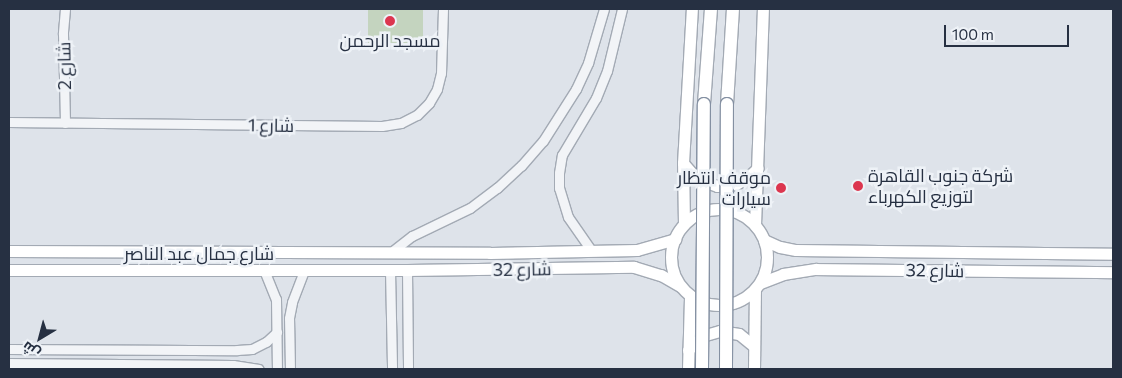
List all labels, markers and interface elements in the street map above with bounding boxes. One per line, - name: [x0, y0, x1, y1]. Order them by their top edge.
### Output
- marker: مسجد الرحمن: [384, 15, 396, 27]
- scale bar: [947, 15, 1072, 47]
- text: 100 m: [952, 25, 994, 43]
- place label: مسجد الرحمن: [340, 29, 440, 51]
- street label: شارع 2: [53, 42, 75, 90]
- street label: شارع 1: [248, 114, 294, 136]
- place label: شركة جنوب القاهرة لتوزيع الكهرباء: [868, 165, 1013, 208]
- place label: موقف انتظار سيارات: [677, 167, 771, 210]
- marker: شركة جنوب القاهرة لتوزيع الكهرباء: [852, 180, 864, 192]
- marker: موقف انتظار سيارات: [775, 182, 787, 194]
- street label: شارع جمال عبد الناصر: [124, 242, 274, 264]
- street label: شارع 32: [493, 258, 551, 280]
- street label: شارع 32: [906, 259, 964, 281]
- north arrow: [15, 313, 65, 363]
- text: ش: [18, 338, 43, 363]

